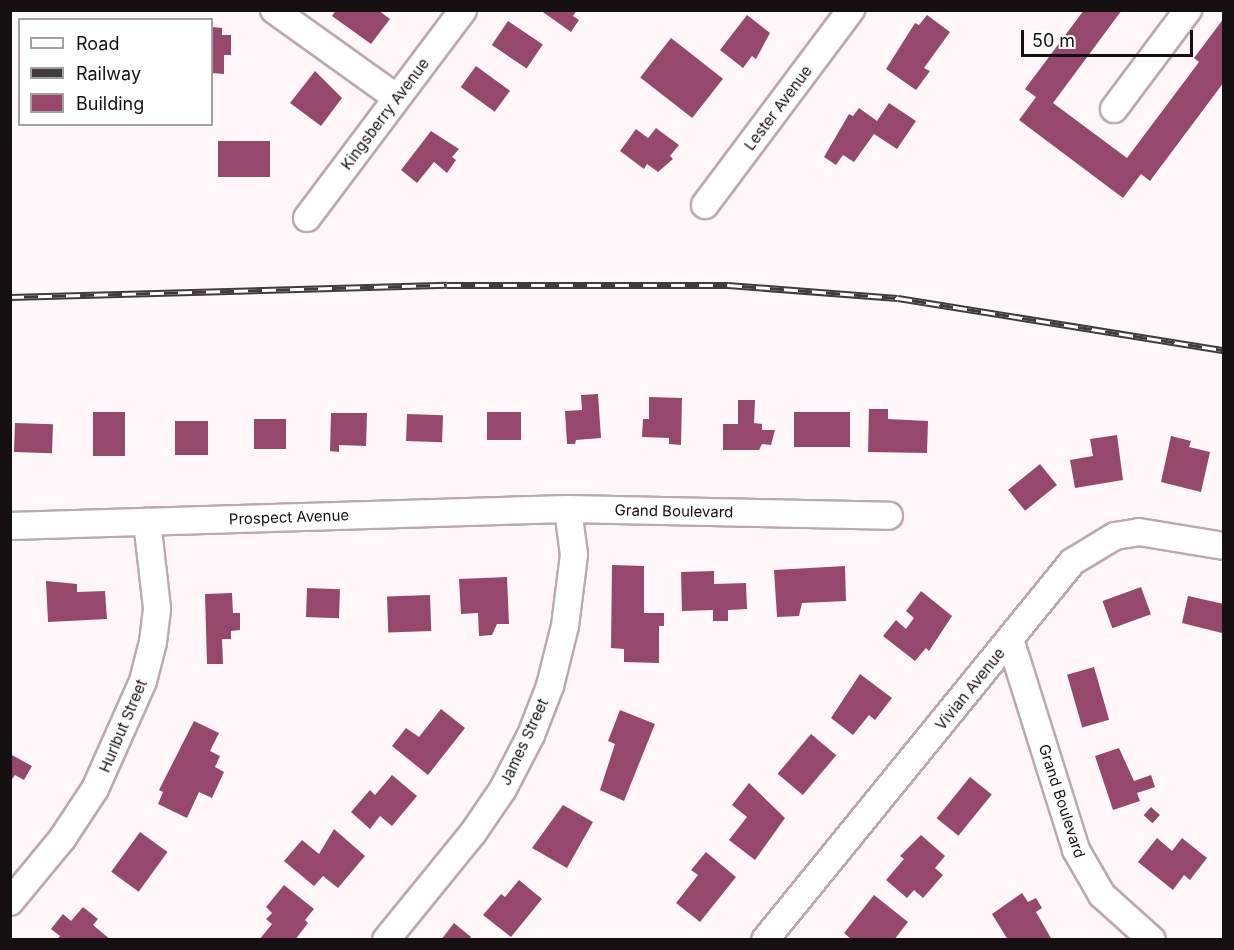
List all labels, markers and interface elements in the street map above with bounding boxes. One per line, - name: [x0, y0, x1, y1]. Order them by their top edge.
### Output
- legend: [18, 18, 213, 126]
- scale bar: [1024, 18, 1196, 56]
- text: 50 m: [1032, 30, 1075, 51]
- text: Road: [76, 33, 119, 54]
- street label: Kingsberry Avenue: [337, 55, 433, 173]
- street label: Lester Avenue: [740, 62, 816, 154]
- text: Railway: [76, 63, 141, 84]
- text: Building: [76, 93, 144, 114]
- street label: Grand Boulevard: [615, 501, 733, 521]
- street label: Prospect Avenue: [229, 506, 349, 528]
- street label: Vivian Avenue: [931, 644, 1009, 734]
- street label: Hurlbut Street: [95, 677, 151, 775]
- street label: James Street: [496, 696, 552, 788]
- street label: Grand Boulevard: [1035, 742, 1089, 860]

